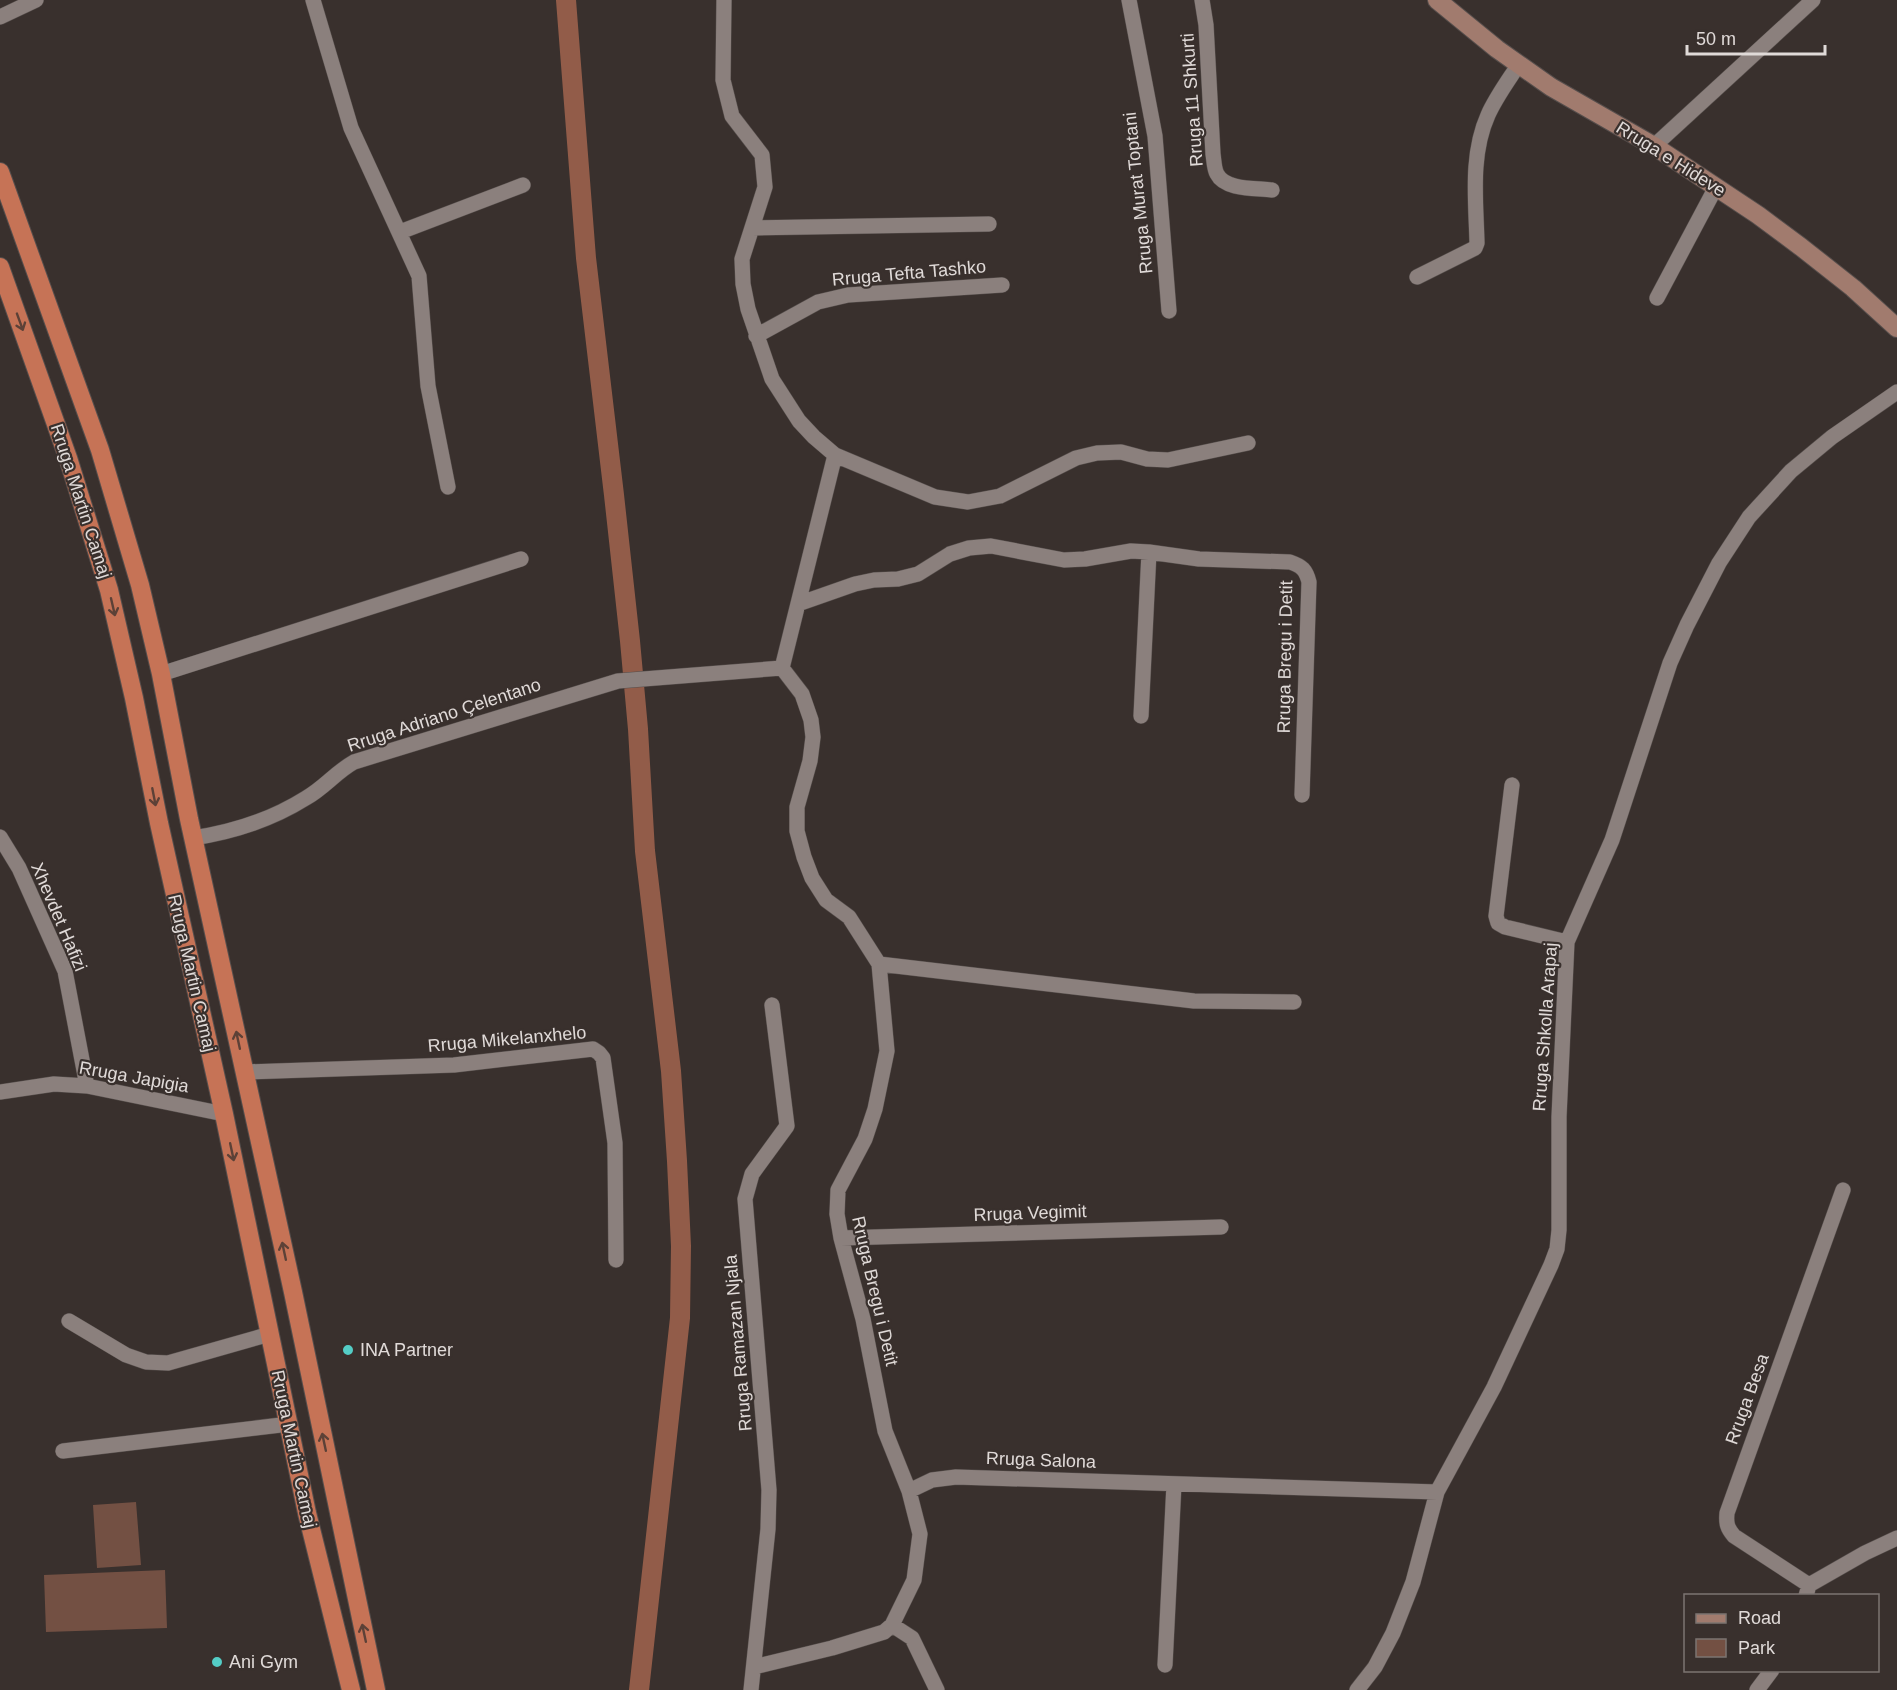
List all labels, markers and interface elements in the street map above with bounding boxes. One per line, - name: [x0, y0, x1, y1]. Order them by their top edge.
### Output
- scale bar: [1687, 18, 1825, 56]
- text: 50 m: [1696, 29, 1736, 49]
- street label: Rruga 11 Shkurti: [1177, 33, 1207, 167]
- street label: Rruga Murat Toptani: [1120, 111, 1156, 275]
- street label: Rruga e Hideve: [1613, 117, 1729, 201]
- street label: Rruga Tefta Tashko: [831, 256, 987, 290]
- one-way arrow: [15, 312, 26, 331]
- street label: Rruga Martin Camaj: [47, 421, 115, 581]
- street label: Rruga Bregu i Detit: [1274, 580, 1296, 734]
- one-way arrow: [108, 596, 119, 616]
- street label: Rruga Adriano Çelentano: [345, 674, 543, 756]
- one-way arrow: [149, 787, 160, 807]
- street label: Xhevdet Hafizi: [27, 860, 91, 974]
- street label: Rruga Martin Camaj: [164, 892, 220, 1054]
- street label: Rruga Shkolla Arapaj: [1529, 942, 1561, 1112]
- street label: Rruga Mikelanxhelo: [427, 1022, 587, 1056]
- one-way arrow: [231, 1031, 243, 1050]
- street label: Rruga Japigia: [78, 1058, 191, 1097]
- one-way arrow: [227, 1142, 238, 1161]
- street label: Rruga Vegimit: [973, 1201, 1087, 1225]
- street label: Rruga Bregu i Detit: [848, 1214, 902, 1368]
- one-way arrow: [277, 1242, 289, 1261]
- street label: Rruga Ramazan Njala: [720, 1253, 756, 1432]
- place label: INA Partner: [360, 1340, 453, 1360]
- marker: INA Partner: [341, 1343, 355, 1357]
- street label: Rruga Besa: [1721, 1350, 1773, 1447]
- street label: Rruga Martin Camaj: [267, 1368, 321, 1530]
- one-way arrow: [318, 1433, 329, 1452]
- street label: Rruga Salona: [986, 1448, 1097, 1472]
- legend: [1684, 1594, 1879, 1672]
- text: Road: [1738, 1608, 1781, 1628]
- one-way arrow: [358, 1623, 369, 1643]
- text: Park: [1738, 1638, 1776, 1658]
- place label: Ani Gym: [229, 1652, 298, 1672]
- marker: Ani Gym: [210, 1655, 224, 1669]

